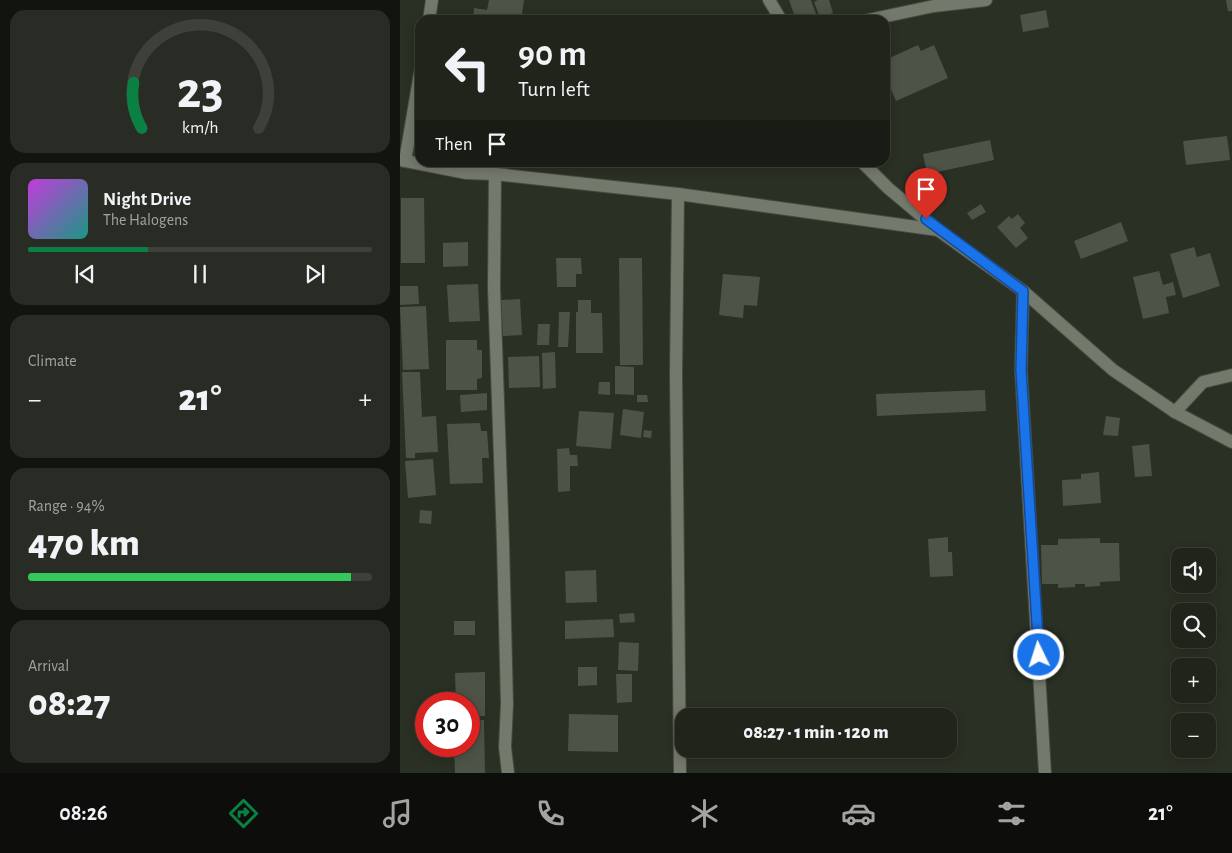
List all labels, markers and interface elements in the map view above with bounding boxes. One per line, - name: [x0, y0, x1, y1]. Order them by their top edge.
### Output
- icon: left: [435, 35, 500, 100]
- text: 90 m: [518, 37, 587, 72]
- text: 23: [177, 65, 223, 117]
- text: Turn left: [518, 78, 590, 100]
- text: km/h: [182, 119, 218, 137]
- icon: arrive: [483, 130, 511, 158]
- text: Then: [435, 135, 473, 154]
- pin: [905, 168, 947, 219]
- icon: arrive: [912, 175, 940, 203]
- text: Night Drive: [103, 190, 191, 209]
- text: The Halogens: [103, 212, 188, 228]
- icon: previous: [71, 260, 99, 288]
- icon: pause: [186, 260, 214, 288]
- icon: next: [301, 260, 329, 288]
- text: Climate: [28, 353, 77, 369]
- text: 21°: [178, 380, 222, 418]
- text: −: [28, 386, 41, 414]
- text: +: [359, 386, 372, 414]
- text: Range · 94%: [28, 498, 105, 514]
- text: 470 km: [28, 525, 140, 563]
- map controls: [1171, 548, 1216, 758]
- button: sound: [1171, 548, 1216, 593]
- button: search: [1171, 603, 1216, 648]
- position arrow: [1012, 628, 1064, 680]
- text: Arrival: [28, 658, 69, 674]
- button: +: [1171, 658, 1216, 703]
- text: 08:27: [28, 685, 110, 723]
- speed limit sign: 30: [415, 692, 480, 757]
- button: −: [1171, 713, 1216, 758]
- text: 08:27 · 1 min · 120 m: [743, 723, 889, 742]
- icon: directions: [226, 796, 261, 831]
- icon: music: [380, 796, 415, 831]
- icon: phone: [533, 796, 568, 831]
- icon: climate: [687, 796, 722, 831]
- icon: car: [841, 796, 876, 831]
- icon: filters: [994, 796, 1029, 831]
- text: 08:26: [59, 802, 108, 824]
- text: 21°: [1148, 802, 1173, 824]

